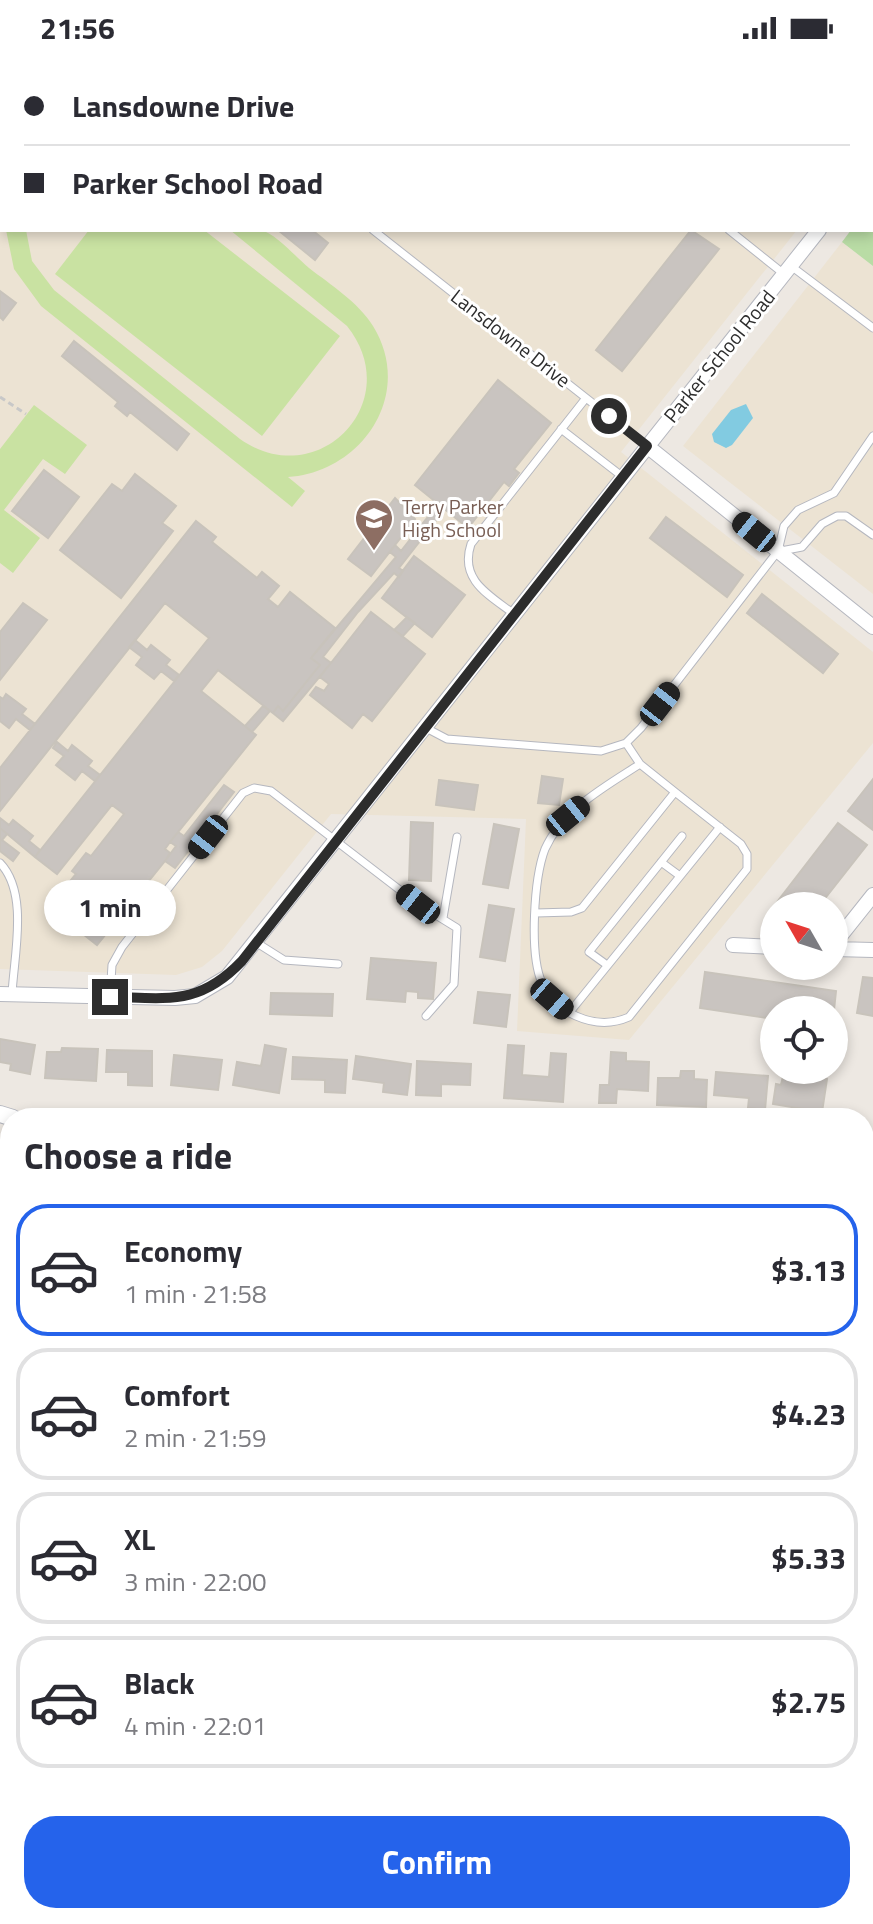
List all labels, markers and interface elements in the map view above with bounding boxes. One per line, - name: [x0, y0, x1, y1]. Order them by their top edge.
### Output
- text: 21:56: [40, 5, 115, 51]
- text: Lansdowne Drive: [72, 83, 294, 129]
- text: Parker School Road: [72, 160, 323, 206]
- street label: Lansdowne Drive: [444, 281, 578, 395]
- street label: Parker School Road: [656, 283, 782, 429]
- route start: [591, 398, 627, 434]
- place label: Terry Parker High School: [402, 491, 504, 545]
- school or university icon: Terry Parker High School: [353, 497, 395, 552]
- car: [728, 508, 780, 556]
- car: [636, 678, 684, 730]
- car: [542, 792, 594, 840]
- car: [184, 811, 232, 863]
- car: [392, 880, 444, 928]
- callout: 1 min: [44, 881, 176, 937]
- text: 1 min: [78, 888, 142, 927]
- north arrow: [760, 892, 848, 980]
- map controls: [760, 892, 848, 1084]
- car: [526, 974, 578, 1024]
- route end: [92, 979, 128, 1015]
- button: locate: [760, 996, 848, 1084]
- text: Choose a ride: [24, 1128, 232, 1183]
- text: Economy: [124, 1228, 242, 1274]
- icon: car: [28, 1234, 100, 1306]
- text: $3.13: [771, 1247, 846, 1293]
- text: 1 min · 21:58: [124, 1274, 267, 1313]
- text: Comfort: [124, 1372, 230, 1418]
- icon: car: [28, 1378, 100, 1450]
- text: $4.23: [771, 1391, 846, 1437]
- text: 2 min · 21:59: [124, 1418, 267, 1457]
- text: XL: [124, 1516, 155, 1562]
- icon: car: [28, 1522, 100, 1594]
- text: $5.33: [771, 1535, 846, 1581]
- text: 3 min · 22:00: [124, 1562, 267, 1601]
- text: Black: [124, 1660, 195, 1706]
- icon: car: [28, 1666, 100, 1738]
- text: $2.75: [771, 1679, 846, 1725]
- text: 4 min · 22:01: [124, 1706, 267, 1745]
- button: Confirm: [24, 1816, 850, 1908]

